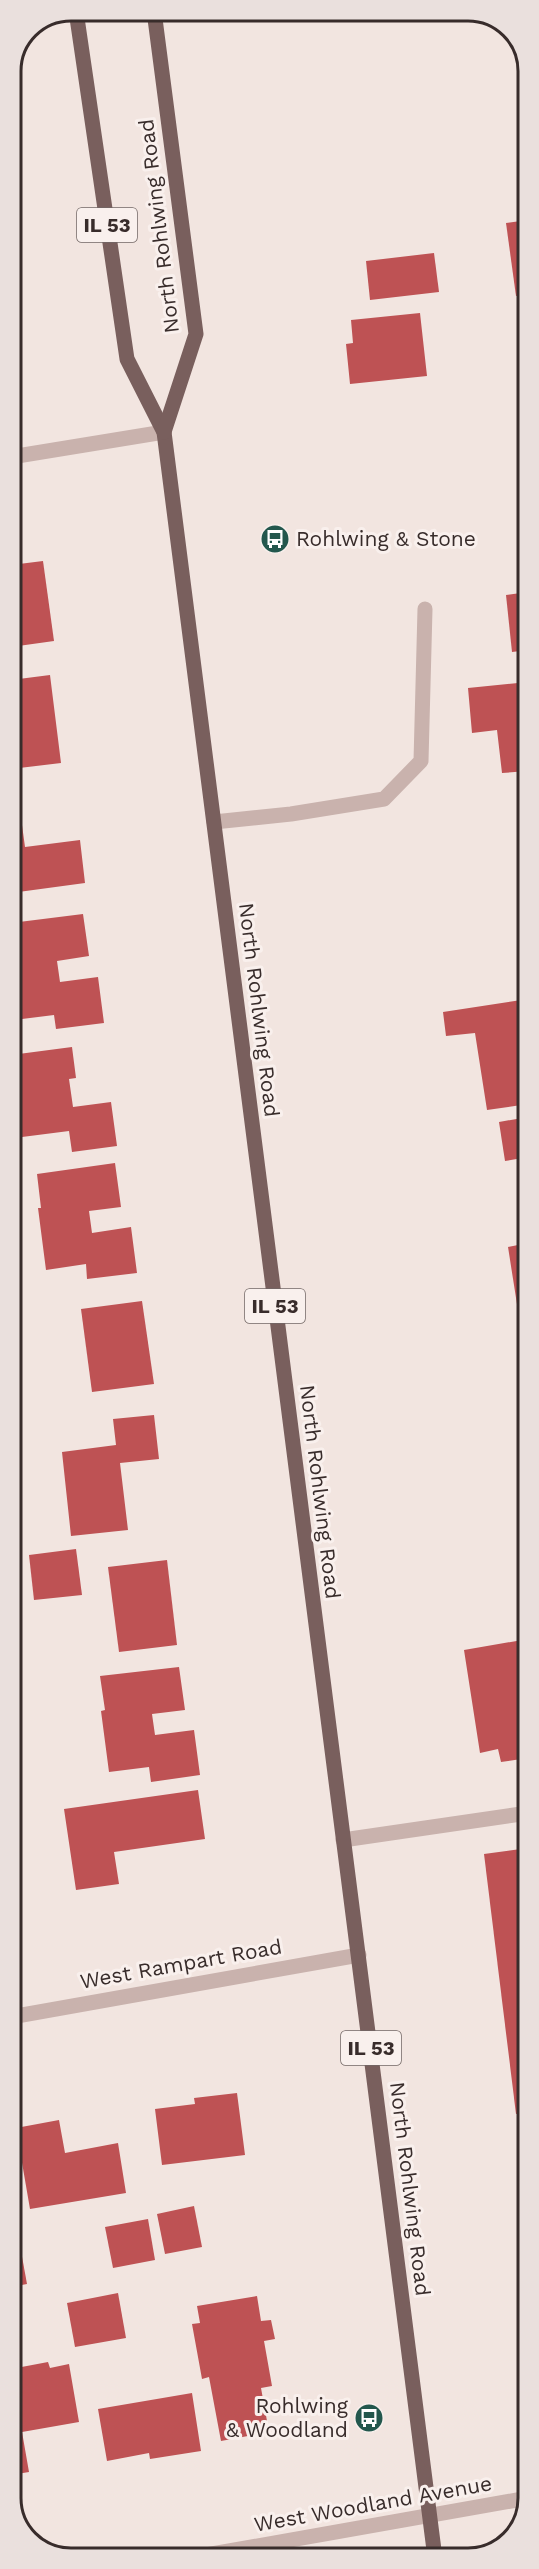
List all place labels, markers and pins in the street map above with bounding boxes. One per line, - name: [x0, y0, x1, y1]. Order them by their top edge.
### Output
- bus stop icon: Rohlwing & Stone: [259, 523, 291, 555]
- place label: Rohlwing & Stone: [296, 526, 476, 551]
- place label: Rohlwing & Woodland: [226, 2393, 349, 2442]
- bus stop icon: Rohlwing & Woodland: [353, 2402, 385, 2434]

